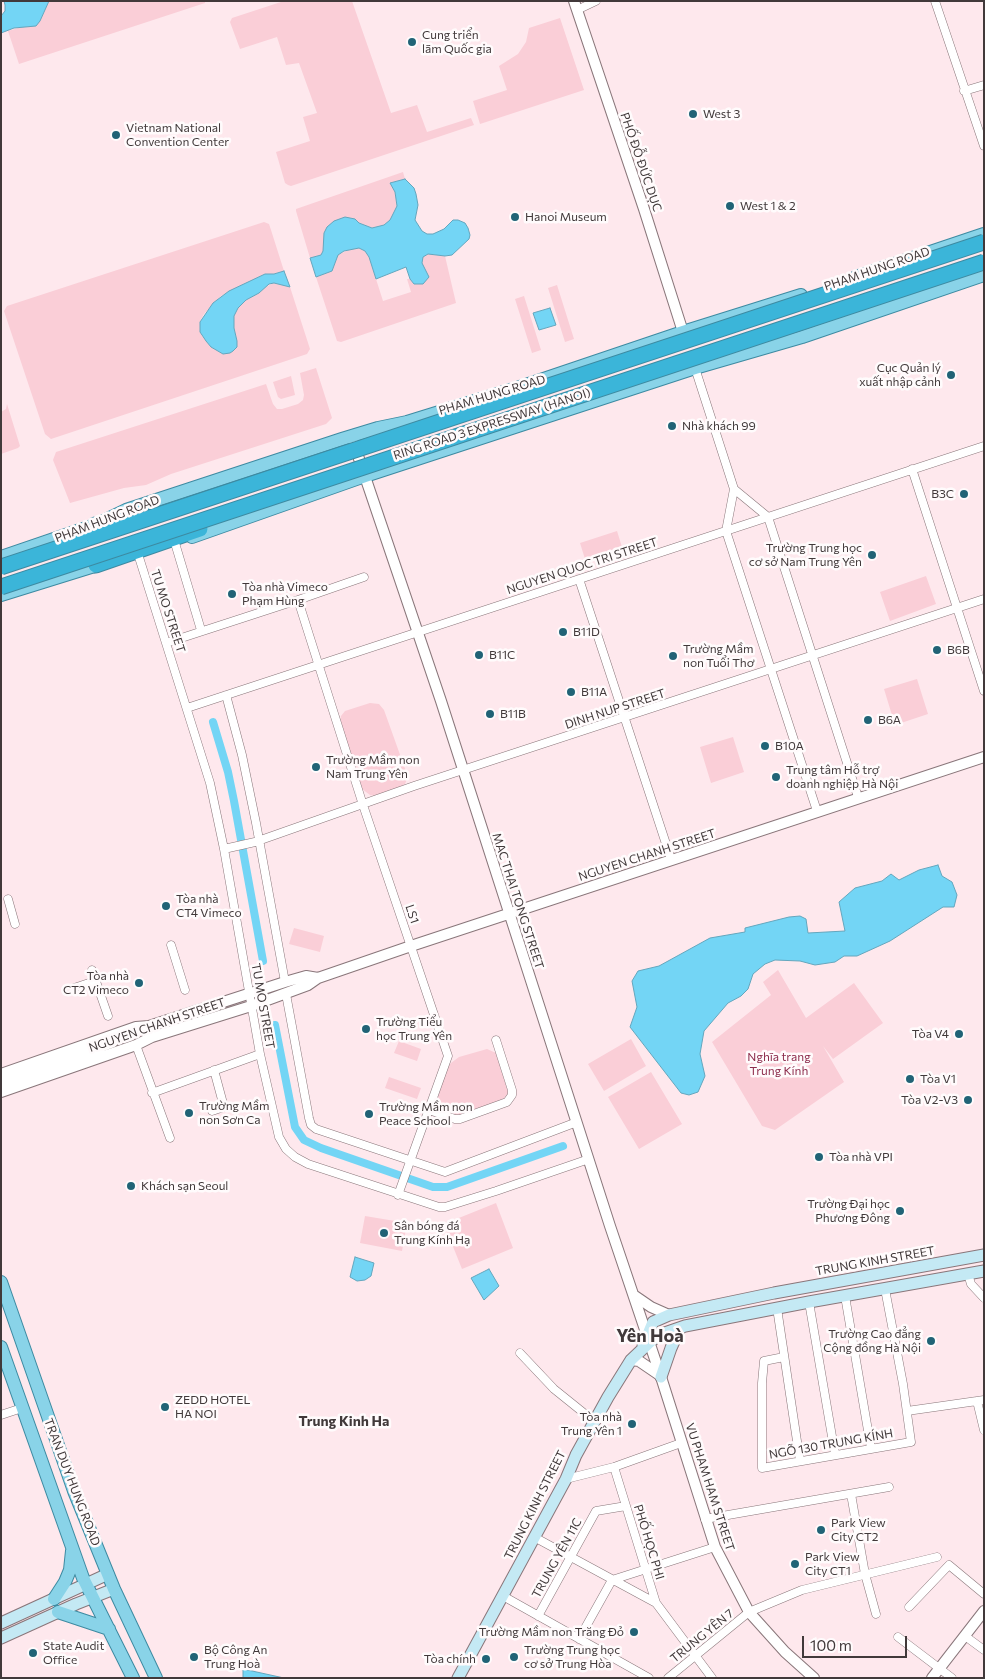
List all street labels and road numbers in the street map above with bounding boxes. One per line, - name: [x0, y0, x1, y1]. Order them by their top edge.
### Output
- street label: PHỐ ĐỖ ĐỨC DỤC: [617, 111, 665, 213]
- street label: PHAM HUNG ROAD: [822, 244, 932, 294]
- street label: PHAM HUNG ROAD: [437, 372, 547, 418]
- street label: RING ROAD 3 EXPRESSWAY (HANOI): [392, 385, 592, 463]
- street label: PHAM HUNG ROAD: [53, 492, 161, 546]
- street label: NGUYEN QUOC TRI STREET: [505, 535, 659, 597]
- street label: TU MO STREET: [148, 568, 188, 654]
- street label: DINH NUP STREET: [563, 686, 667, 732]
- street label: NGUYEN CHANH STREET: [577, 826, 717, 884]
- street label: MAC THAI TONG STREET: [489, 831, 547, 971]
- street label: LS1: [402, 903, 422, 925]
- street label: TU MO STREET: [248, 962, 278, 1050]
- street label: NGUYEN CHANH STREET: [87, 995, 227, 1055]
- street label: TRUNG KINH STREET: [814, 1243, 936, 1279]
- street label: TRAN DUY HUNG ROAD: [41, 1416, 103, 1548]
- street label: VU PHAM HAM STREET: [683, 1421, 737, 1553]
- street label: NGÕ 130 TRUNG KÍNH: [768, 1426, 894, 1462]
- street label: TRUNG KINH STREET: [501, 1448, 569, 1562]
- street label: PHỐ HỌC PHI: [631, 1503, 667, 1581]
- street label: TRUNG YÊN 11C: [529, 1516, 585, 1600]
- street label: TRUNG YÊN 7: [668, 1606, 736, 1666]

